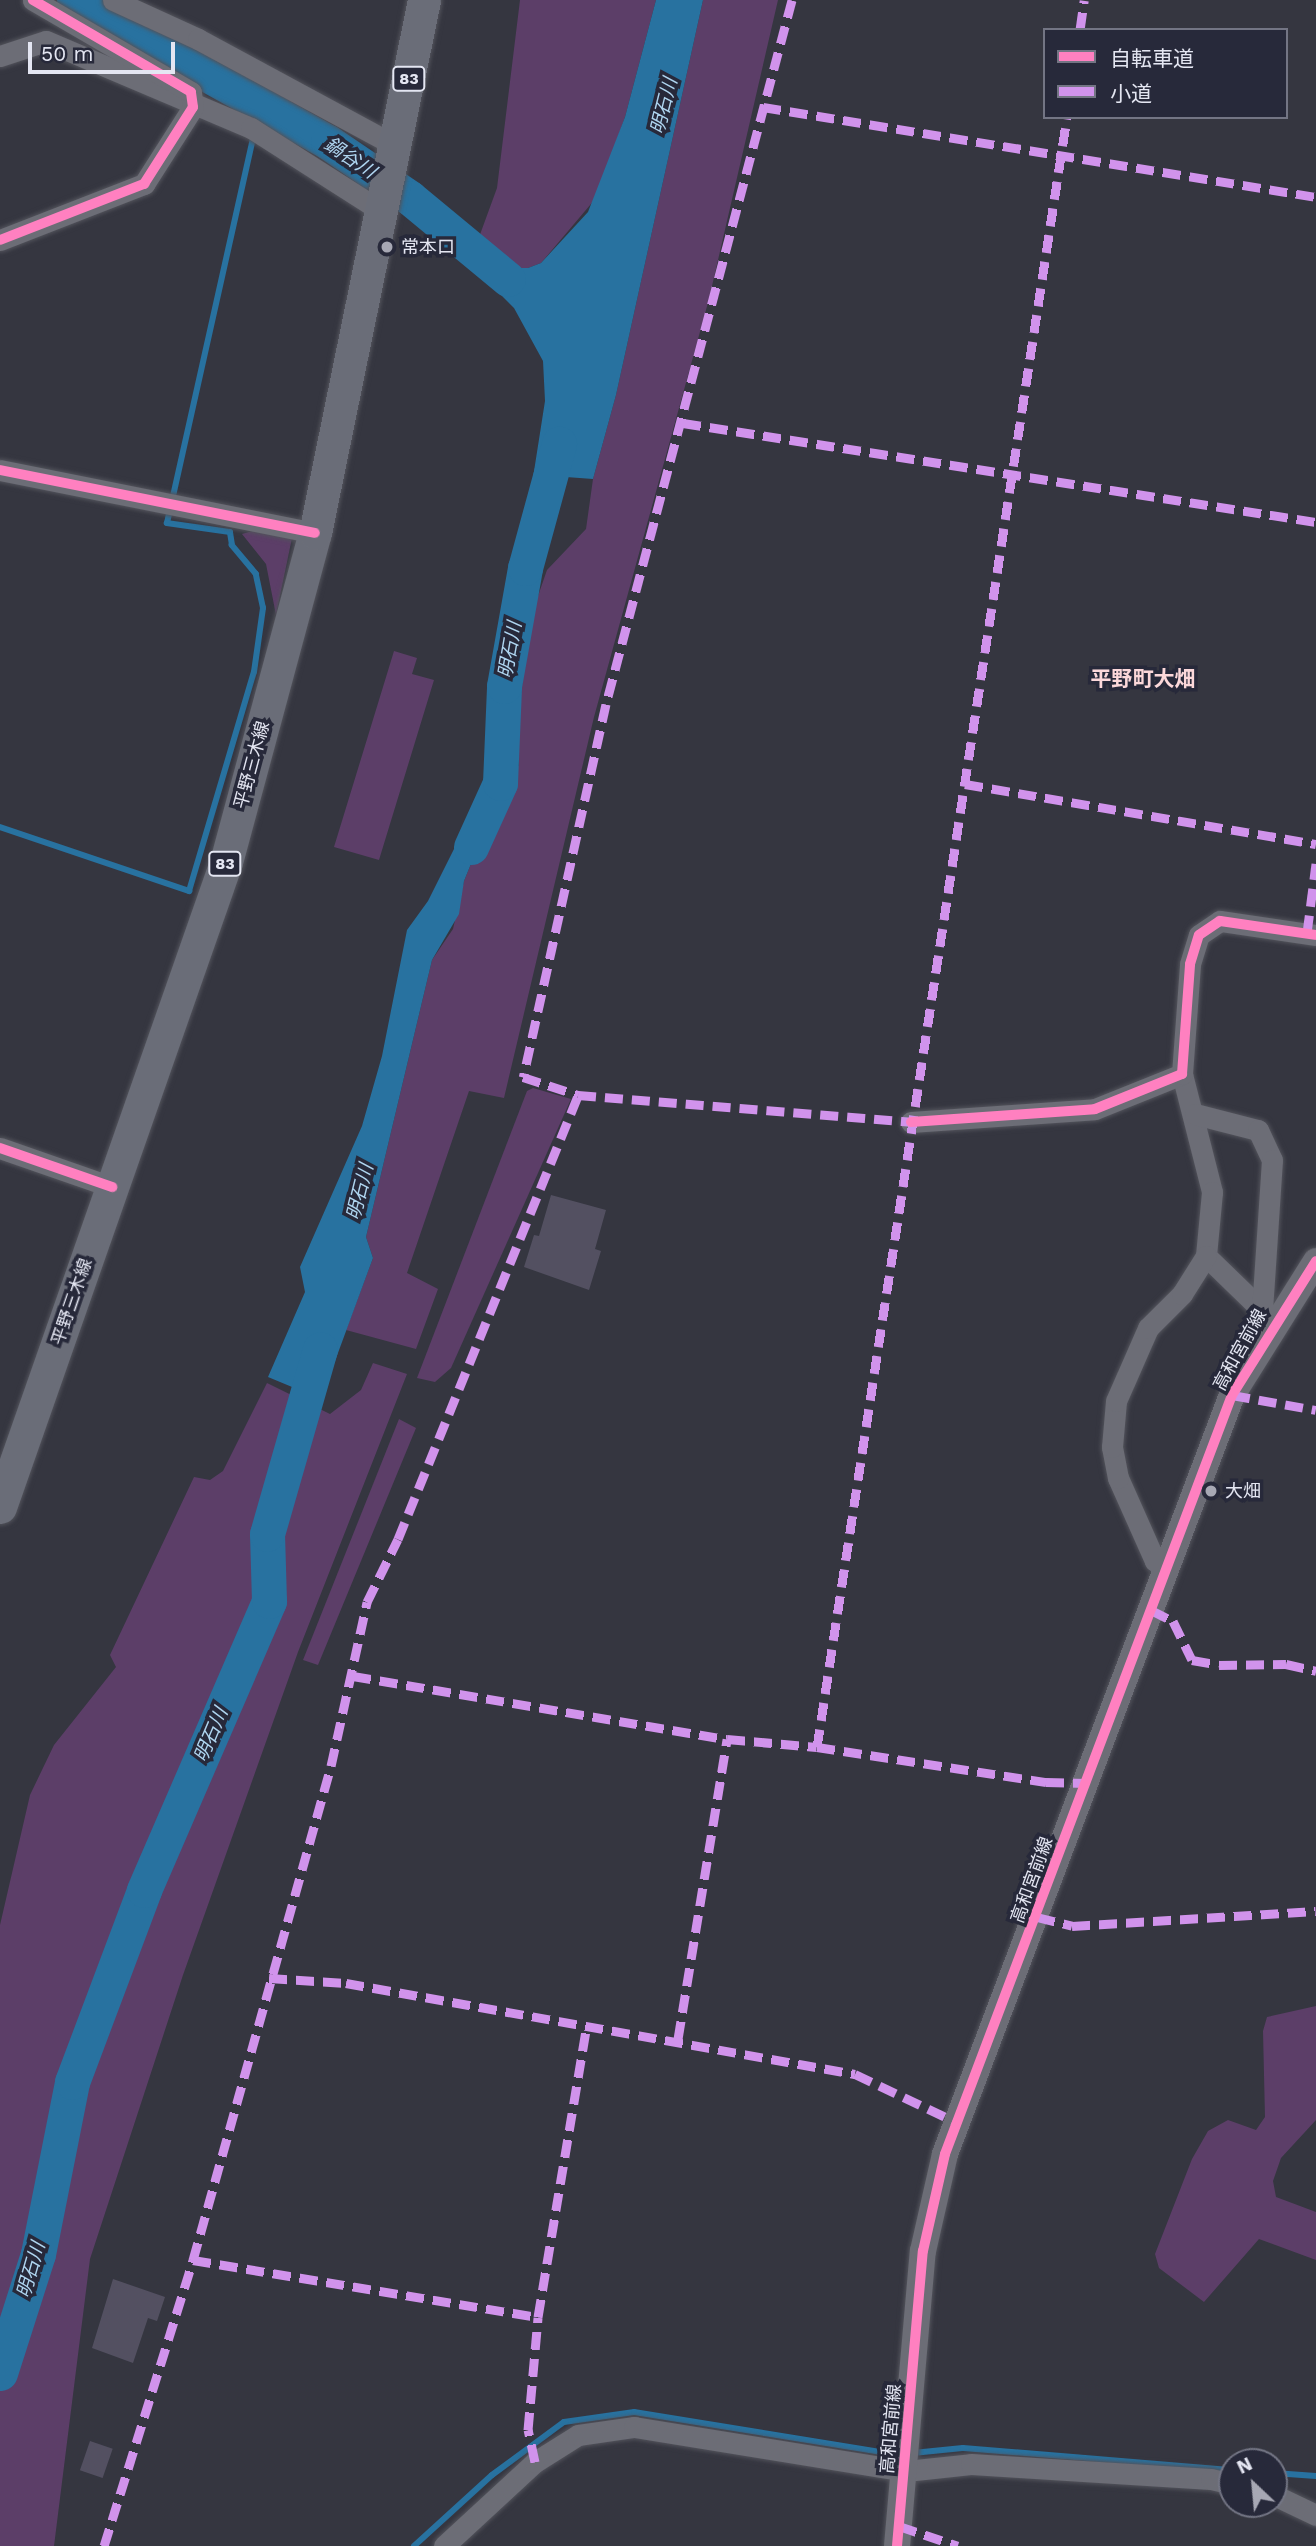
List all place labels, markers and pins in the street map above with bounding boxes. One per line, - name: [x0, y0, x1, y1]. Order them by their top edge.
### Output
- place label: 常本口: [401, 236, 455, 258]
- marker: 常本口: [379, 239, 395, 255]
- place label: 大畑: [1225, 1480, 1261, 1502]
- marker: 大畑: [1203, 1483, 1219, 1499]

